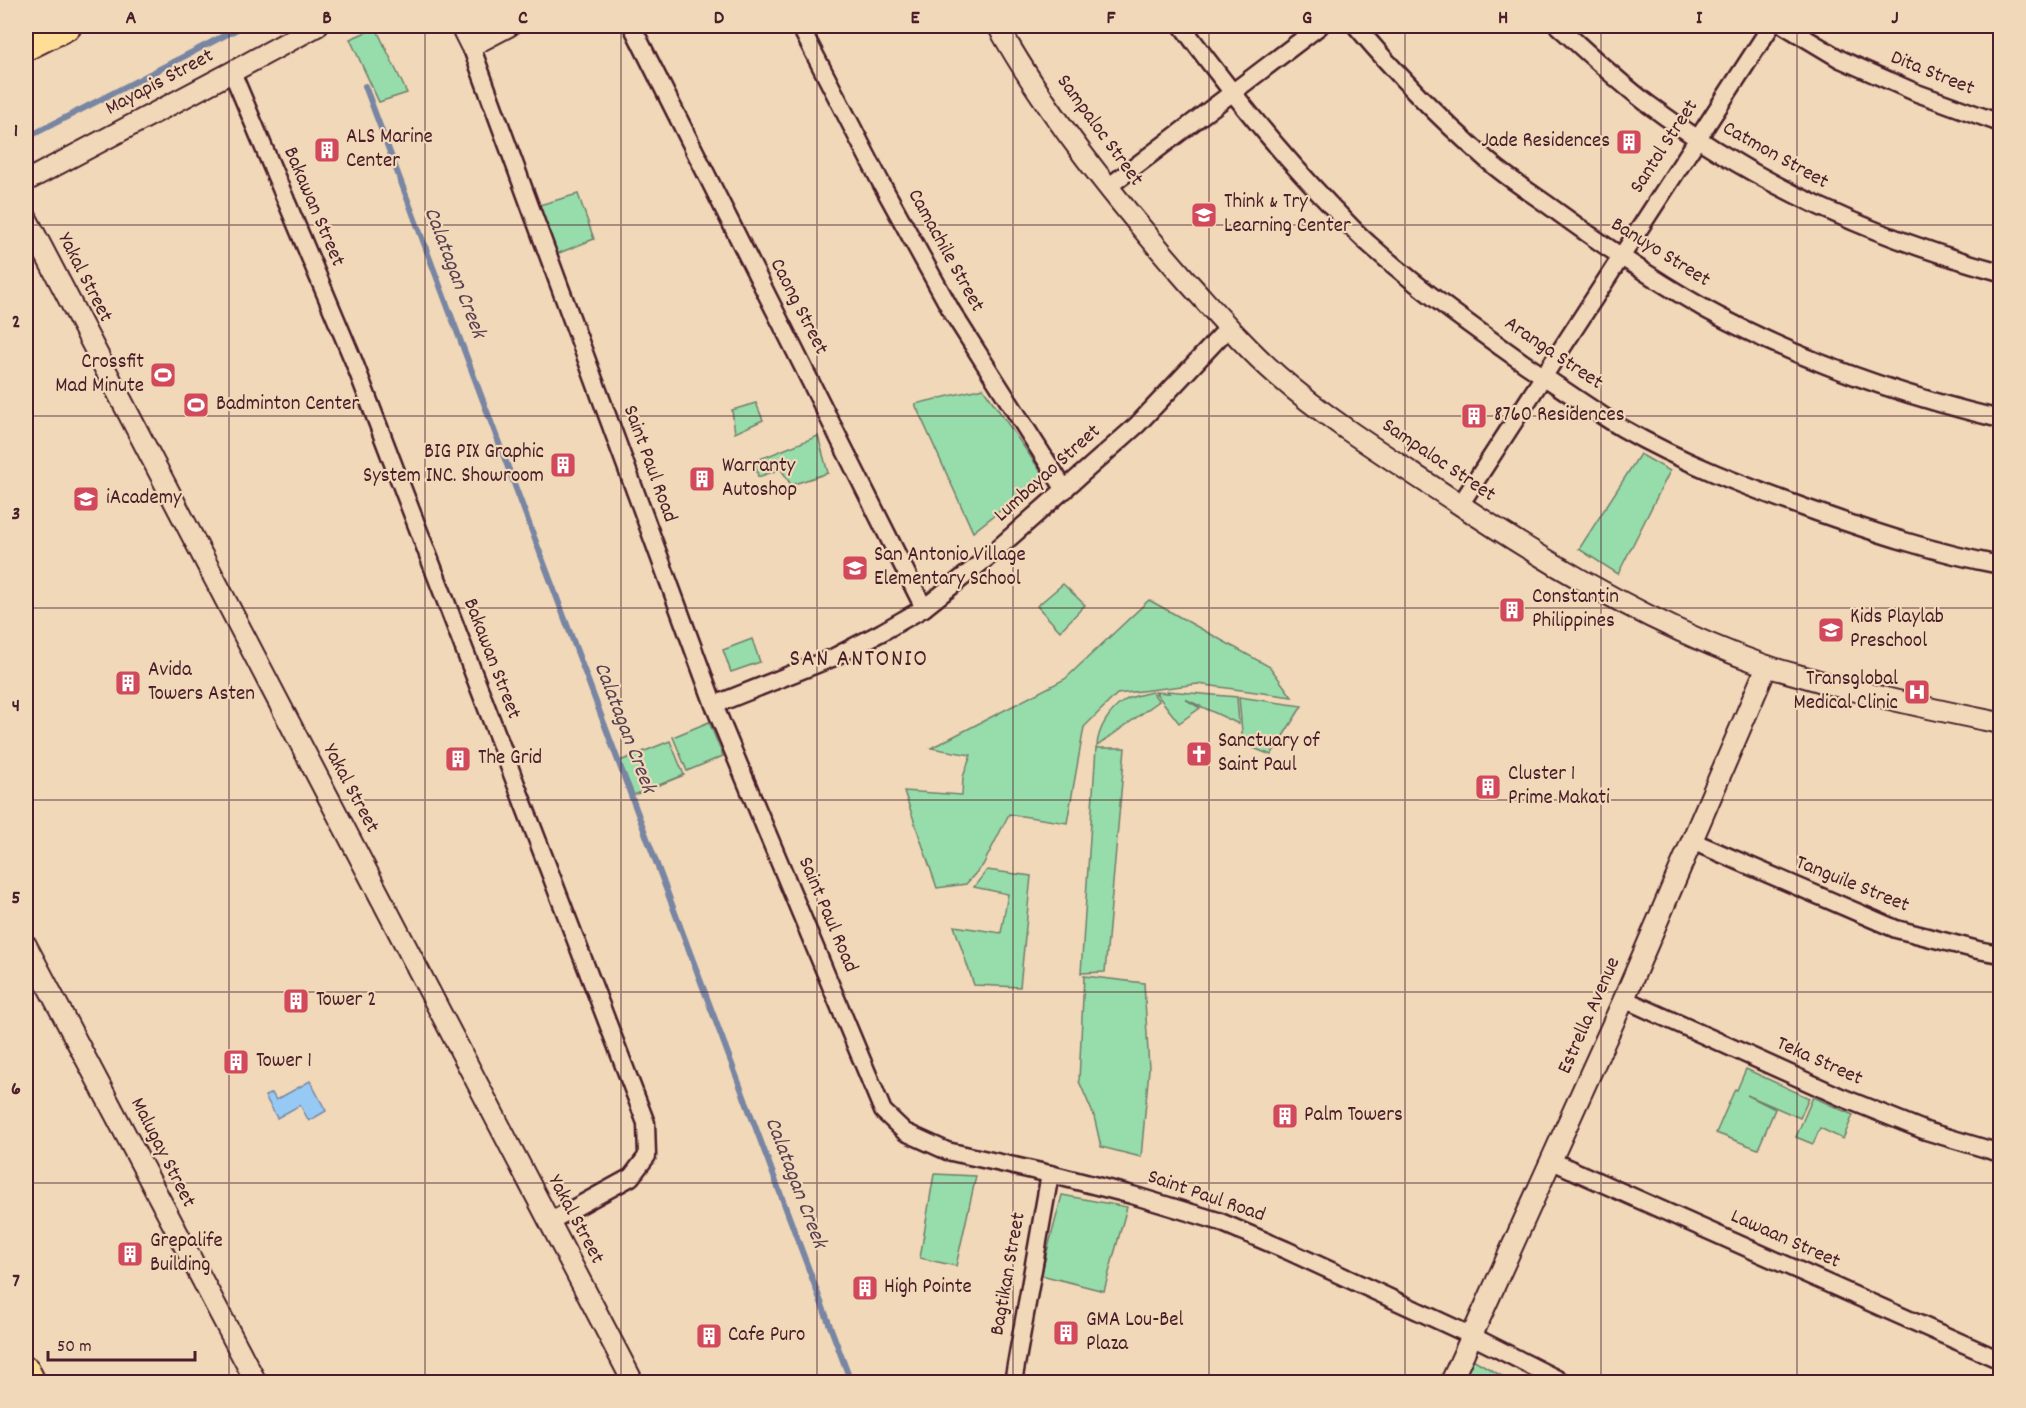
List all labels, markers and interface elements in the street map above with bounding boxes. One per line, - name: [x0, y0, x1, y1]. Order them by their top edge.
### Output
- text: A: [126, 5, 137, 33]
- text: B: [322, 5, 332, 33]
- text: C: [518, 5, 528, 33]
- text: D: [714, 5, 725, 33]
- text: E: [910, 5, 920, 33]
- text: F: [1107, 5, 1117, 33]
- text: G: [1302, 5, 1312, 33]
- text: H: [1498, 5, 1508, 33]
- text: I: [1696, 5, 1703, 33]
- text: J: [1891, 5, 1899, 33]
- street label: Mayapis Street: [101, 42, 220, 124]
- street label: Dita Street: [1886, 44, 1979, 105]
- street label: Sampaloc Street: [1048, 69, 1150, 193]
- street label: Santol Street: [1623, 94, 1707, 200]
- street label: Catmon Street: [1716, 114, 1834, 198]
- text: 1: [14, 118, 18, 146]
- place label: ALS Marine Center: [346, 123, 433, 177]
- place label: Jade Residences: [1481, 127, 1610, 157]
- building icon: Jade Residences: [1614, 127, 1644, 157]
- building icon: ALS Marine Center: [312, 135, 342, 165]
- street label: Bakawan Street: [274, 143, 352, 272]
- street label: Camachile Street: [899, 184, 991, 318]
- place label: Think & Try Learning Center: [1224, 188, 1351, 242]
- school or university icon: Think & Try Learning Center: [1189, 200, 1219, 230]
- water label: Calatagan Creek: [415, 203, 494, 345]
- street label: Banuyo Street: [1604, 211, 1716, 296]
- street label: Yakal Street: [49, 228, 119, 328]
- street label: Caong Street: [761, 254, 835, 360]
- text: 2: [12, 309, 20, 337]
- street label: Aranga Street: [1497, 310, 1609, 398]
- place label: Crossfit Mad Minute: [55, 348, 144, 402]
- sports icon: Crossfit Mad Minute: [148, 360, 178, 390]
- sports icon: Badminton Center: [181, 390, 211, 420]
- place label: Badminton Center: [216, 390, 360, 420]
- street label: Saint Paul Road: [614, 401, 684, 527]
- building icon: 8760 Residences: [1459, 401, 1489, 431]
- place label: 8760 Residences: [1494, 401, 1624, 431]
- street label: Sampaloc Street: [1375, 412, 1501, 510]
- street label: Lumbayao Street: [988, 418, 1108, 530]
- place label: BIG PIX Graphic System INC. Showroom: [363, 438, 544, 492]
- building icon: BIG PIX Graphic System INC. Showroom: [548, 450, 578, 480]
- place label: Warranty Autoshop: [722, 452, 797, 506]
- building icon: Warranty Autoshop: [687, 464, 717, 494]
- school or university icon: iAcademy: [71, 484, 101, 514]
- place label: iAcademy: [106, 484, 182, 514]
- text: 3: [12, 501, 20, 529]
- place label: San Antonio Village Elementary School: [874, 541, 1026, 595]
- school or university icon: San Antonio Village Elementary School: [840, 553, 870, 583]
- place label: Constantin Philippines: [1532, 583, 1619, 637]
- street label: Bakawan Street: [454, 594, 528, 724]
- building icon: Constantin Philippines: [1497, 595, 1527, 625]
- place label: Kids Playlab Preschool: [1850, 603, 1944, 657]
- school or university icon: Kids Playlab Preschool: [1816, 615, 1846, 645]
- district label: SAN ANTONIO: [790, 643, 928, 677]
- place label: Avida Towers Asten: [148, 656, 255, 710]
- water label: Calatagan Creek: [585, 658, 664, 800]
- place label: Transglobal Medical Clinic: [1793, 665, 1898, 719]
- building icon: Avida Towers Asten: [113, 668, 143, 698]
- hospital icon: Transglobal Medical Clinic: [1902, 677, 1932, 707]
- text: 4: [12, 693, 20, 721]
- place label: Sanctuary of Saint Paul: [1218, 727, 1320, 781]
- street label: Yakal Street: [314, 739, 386, 839]
- church icon: Sanctuary of Saint Paul: [1184, 739, 1214, 769]
- building icon: The Grid: [443, 744, 473, 774]
- place label: The Grid: [478, 744, 542, 774]
- place label: Cluster 1 Prime Makati: [1508, 760, 1610, 814]
- building icon: Cluster 1 Prime Makati: [1473, 772, 1503, 802]
- street label: Tanguile Street: [1791, 849, 1914, 921]
- street label: Saint Paul Road: [789, 853, 865, 977]
- text: 5: [11, 885, 21, 913]
- street label: Estrella Avenue: [1551, 953, 1629, 1079]
- building icon: Tower 2: [281, 986, 311, 1016]
- place label: Tower 2: [316, 986, 376, 1016]
- street label: Teka Street: [1771, 1030, 1867, 1094]
- building icon: Tower 1: [221, 1047, 251, 1077]
- place label: Tower 1: [256, 1047, 312, 1077]
- text: 6: [11, 1076, 21, 1104]
- street label: Malugay Street: [121, 1093, 203, 1213]
- building icon: Palm Towers: [1270, 1101, 1300, 1131]
- place label: Palm Towers: [1304, 1101, 1403, 1131]
- water label: Calatagan Creek: [756, 1113, 835, 1255]
- street label: Saint Paul Road: [1143, 1163, 1269, 1231]
- street label: Yakal Street: [539, 1170, 611, 1270]
- street label: Lawaan Street: [1725, 1202, 1845, 1278]
- street label: Bagtikan Street: [983, 1210, 1035, 1338]
- place label: Grepalife Building: [150, 1227, 223, 1281]
- building icon: Grepalife Building: [115, 1239, 145, 1269]
- text: 7: [12, 1268, 20, 1296]
- building icon: High Pointe: [850, 1273, 880, 1303]
- place label: High Pointe: [884, 1273, 972, 1303]
- place label: GMA Lou-Bel Plaza: [1086, 1306, 1184, 1360]
- building icon: GMA Lou-Bel Plaza: [1051, 1318, 1081, 1348]
- building icon: Cafe Puro: [694, 1321, 724, 1351]
- place label: Cafe Puro: [728, 1321, 805, 1351]
- scale bar: [48, 1324, 195, 1362]
- text: 50 m: [57, 1335, 92, 1360]

